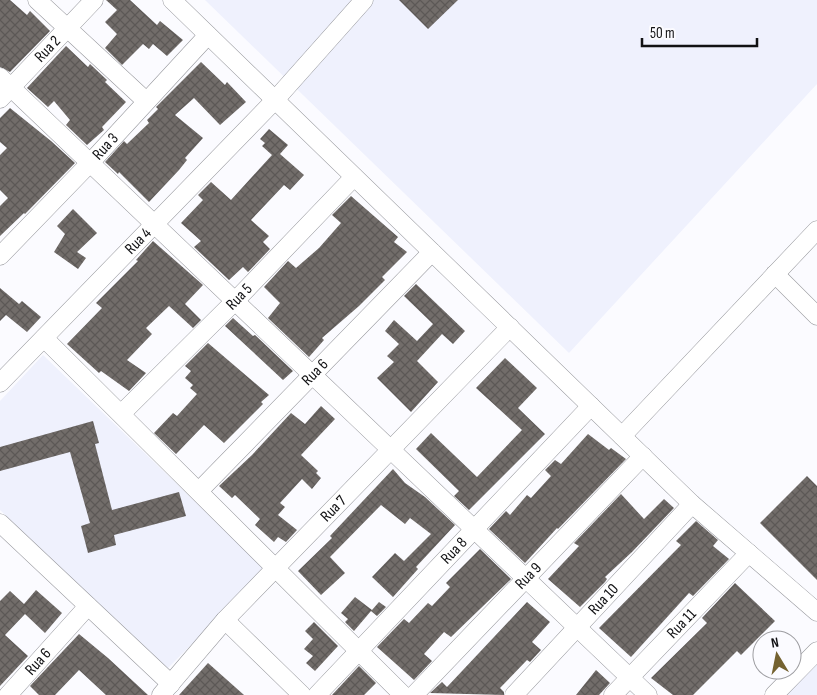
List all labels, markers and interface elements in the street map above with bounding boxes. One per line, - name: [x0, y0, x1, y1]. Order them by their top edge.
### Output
- scale bar: [642, 15, 757, 47]
- text: 50 m: [650, 24, 675, 43]
- street label: Rua 2: [30, 32, 65, 66]
- street label: Rua 3: [88, 129, 122, 164]
- street label: Rua 4: [121, 224, 155, 258]
- street label: Rua 5: [222, 280, 256, 314]
- street label: Rua 6: [298, 355, 332, 389]
- street label: Rua 7: [316, 491, 351, 526]
- street label: Rua 8: [437, 533, 471, 568]
- street label: Rua 9: [511, 558, 545, 593]
- street label: Rua 10: [584, 580, 622, 619]
- street label: Rua 11: [663, 604, 700, 642]
- north arrow: [752, 630, 802, 680]
- text: N: [770, 634, 780, 652]
- street label: Rua 6: [21, 644, 55, 679]

